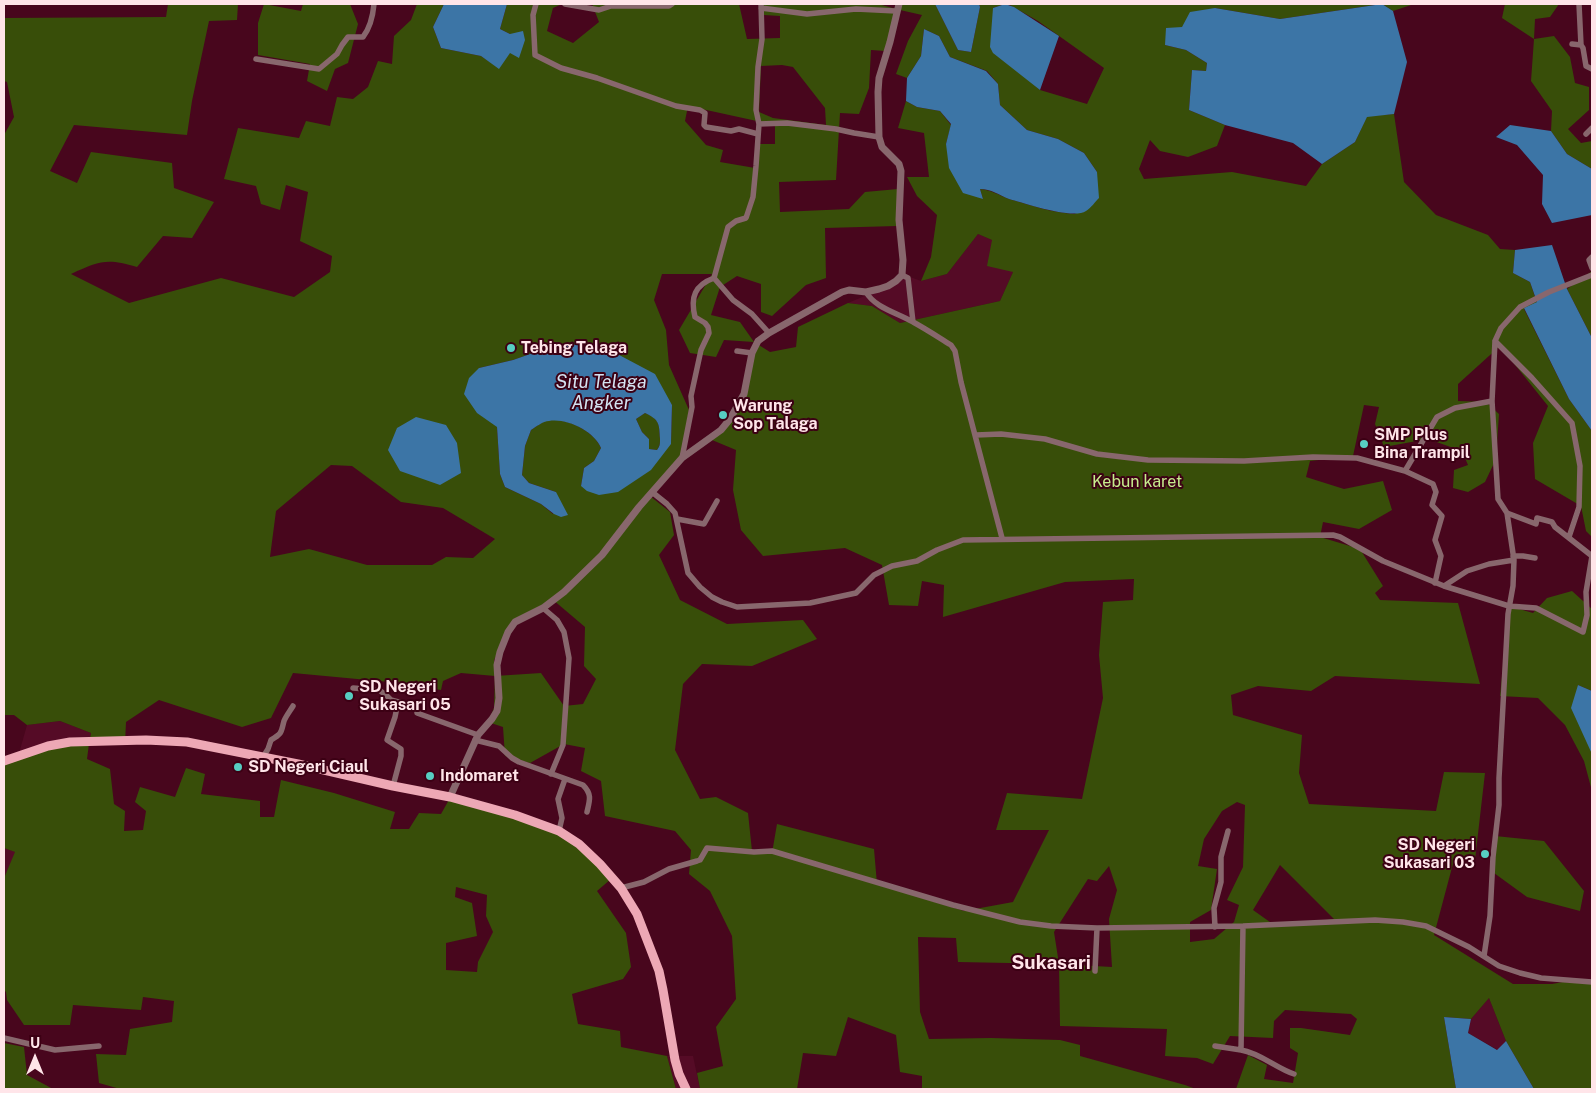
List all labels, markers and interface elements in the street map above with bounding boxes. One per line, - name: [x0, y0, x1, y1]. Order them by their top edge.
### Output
- place label: Tebing Telaga: [521, 338, 627, 358]
- marker: Tebing Telaga: [505, 342, 517, 354]
- water label: Situ Telaga Angker: [555, 371, 647, 414]
- place label: Warung Sop Talaga: [733, 396, 818, 434]
- marker: Warung Sop Talaga: [717, 409, 729, 421]
- place label: SMP Plus Bina Trampil: [1374, 425, 1470, 463]
- marker: SMP Plus Bina Trampil: [1358, 438, 1370, 450]
- park label: Kebun karet: [1092, 472, 1182, 492]
- place label: SD Negeri Sukasari 05: [359, 677, 451, 715]
- marker: SD Negeri Sukasari 05: [343, 690, 355, 702]
- place label: SD Negeri Ciaul: [248, 757, 369, 777]
- marker: SD Negeri Ciaul: [232, 761, 244, 773]
- place label: Indomaret: [440, 766, 519, 786]
- marker: Indomaret: [424, 770, 436, 782]
- place label: SD Negeri Sukasari 03: [1383, 835, 1475, 873]
- marker: SD Negeri Sukasari 03: [1479, 848, 1491, 860]
- district label: Sukasari: [1011, 952, 1091, 974]
- north arrow: [10, 1033, 60, 1083]
- text: U: [30, 1035, 40, 1051]

